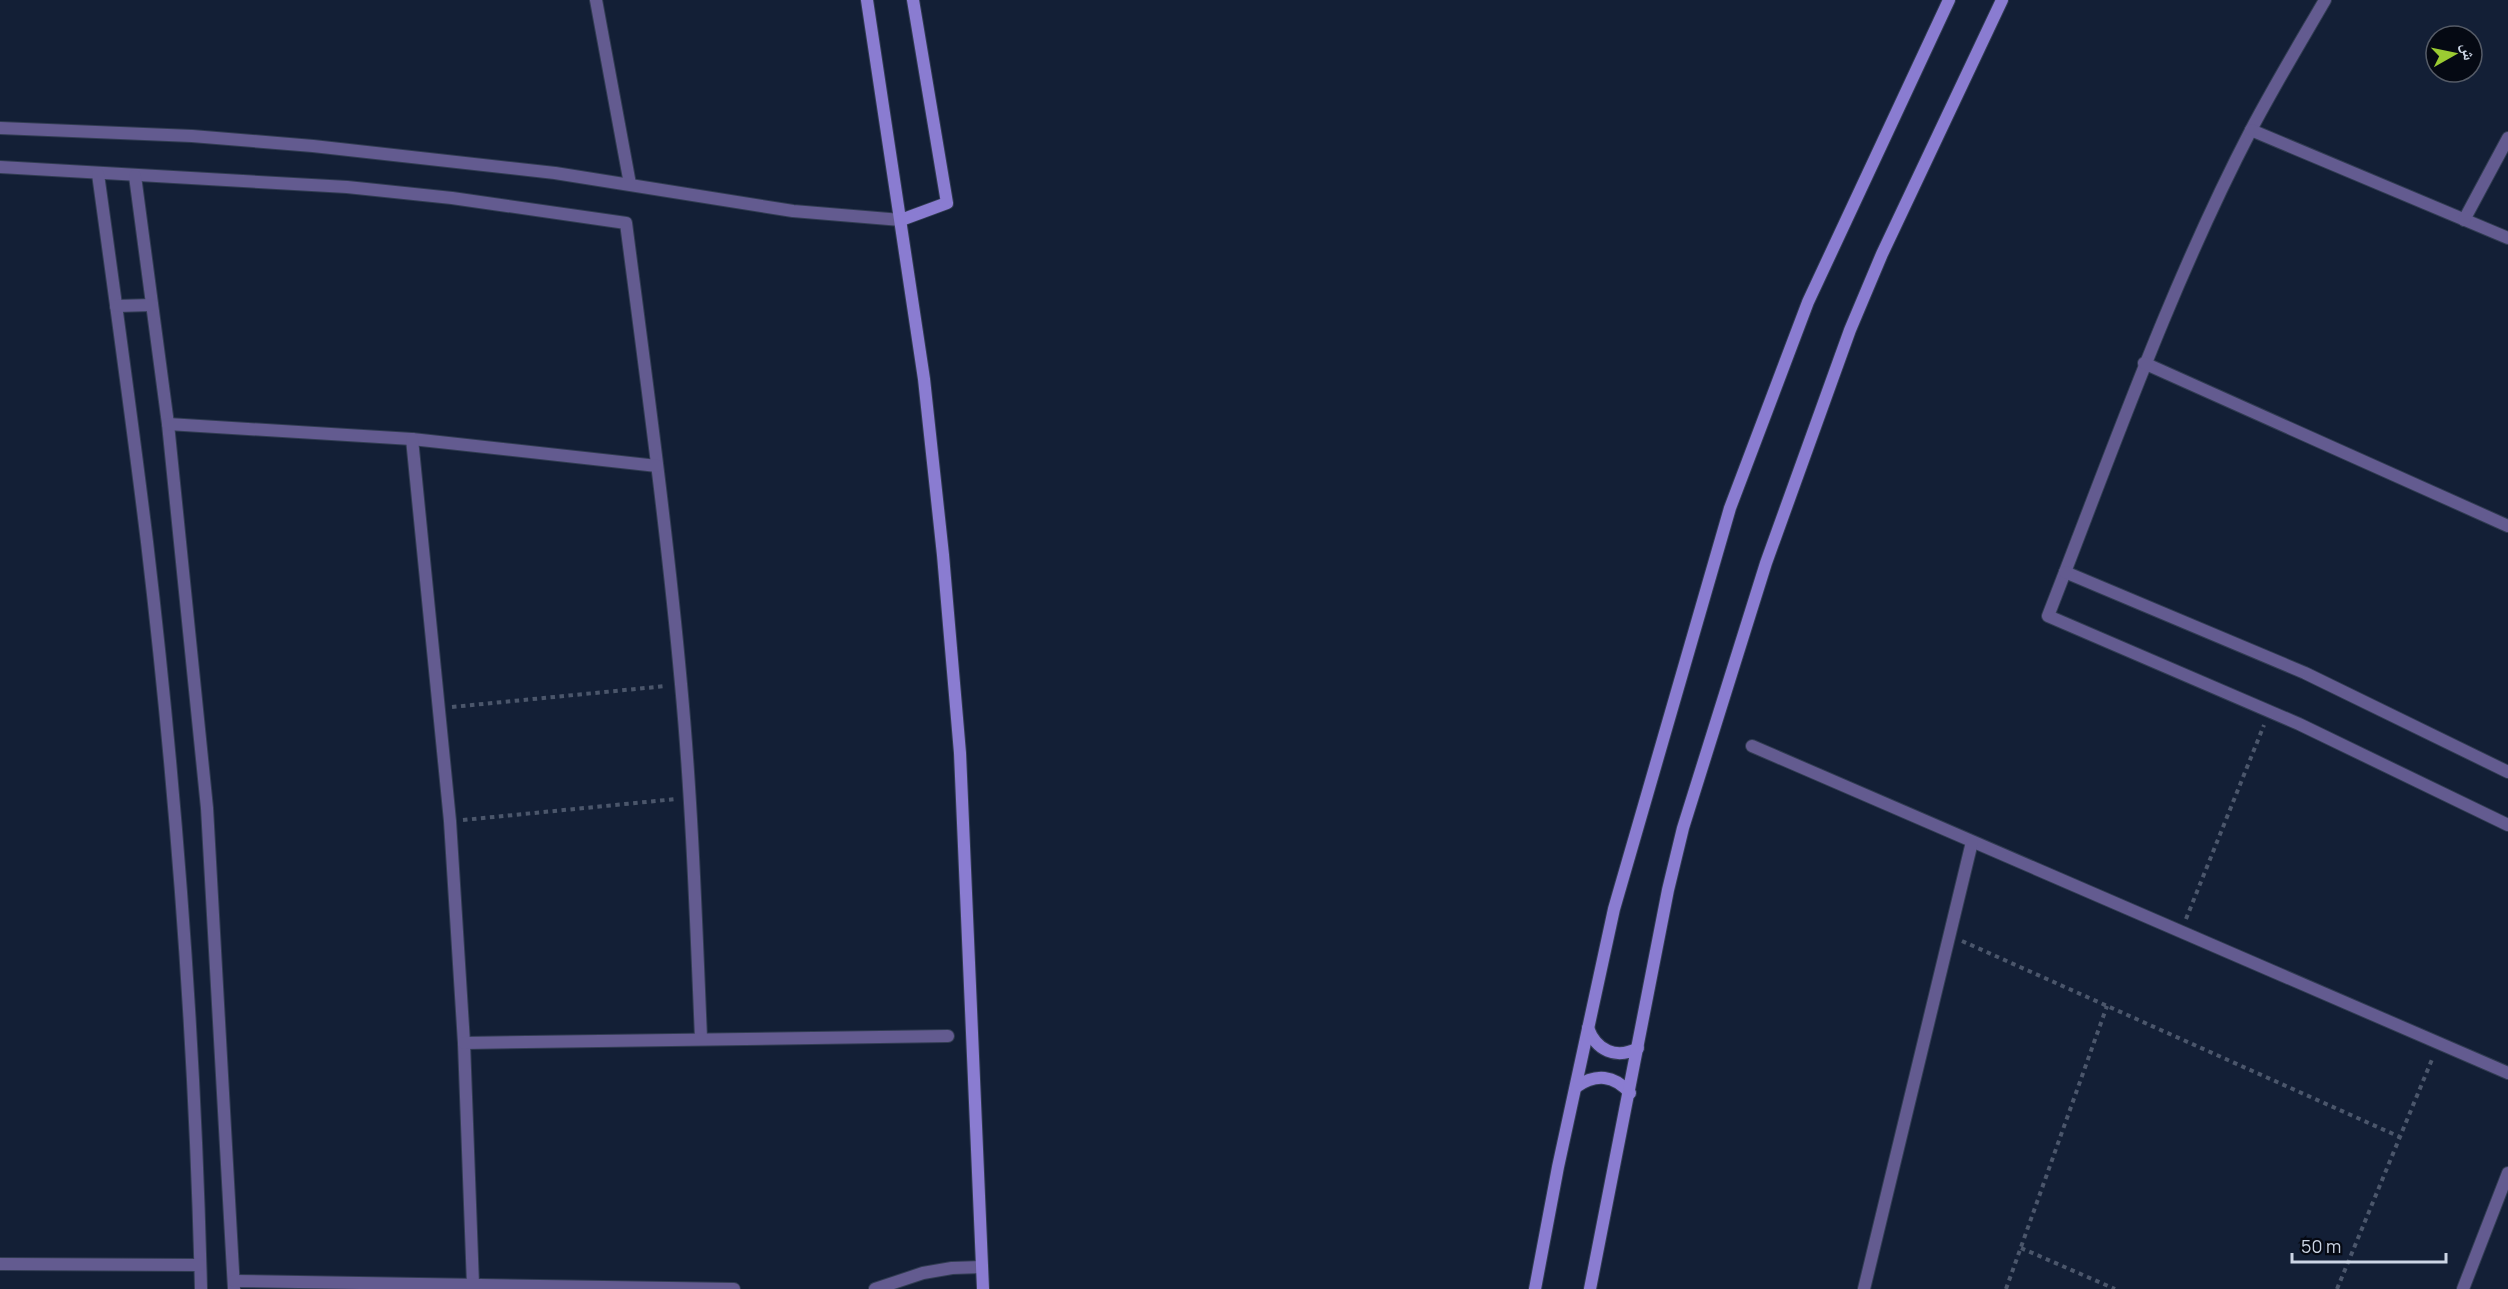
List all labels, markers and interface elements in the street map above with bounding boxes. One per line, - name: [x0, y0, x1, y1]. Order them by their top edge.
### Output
- north arrow: [2424, 24, 2484, 84]
- text: ش: [2457, 42, 2481, 62]
- scale bar: [2292, 1226, 2446, 1264]
- text: 50 m: [2301, 1234, 2341, 1258]

